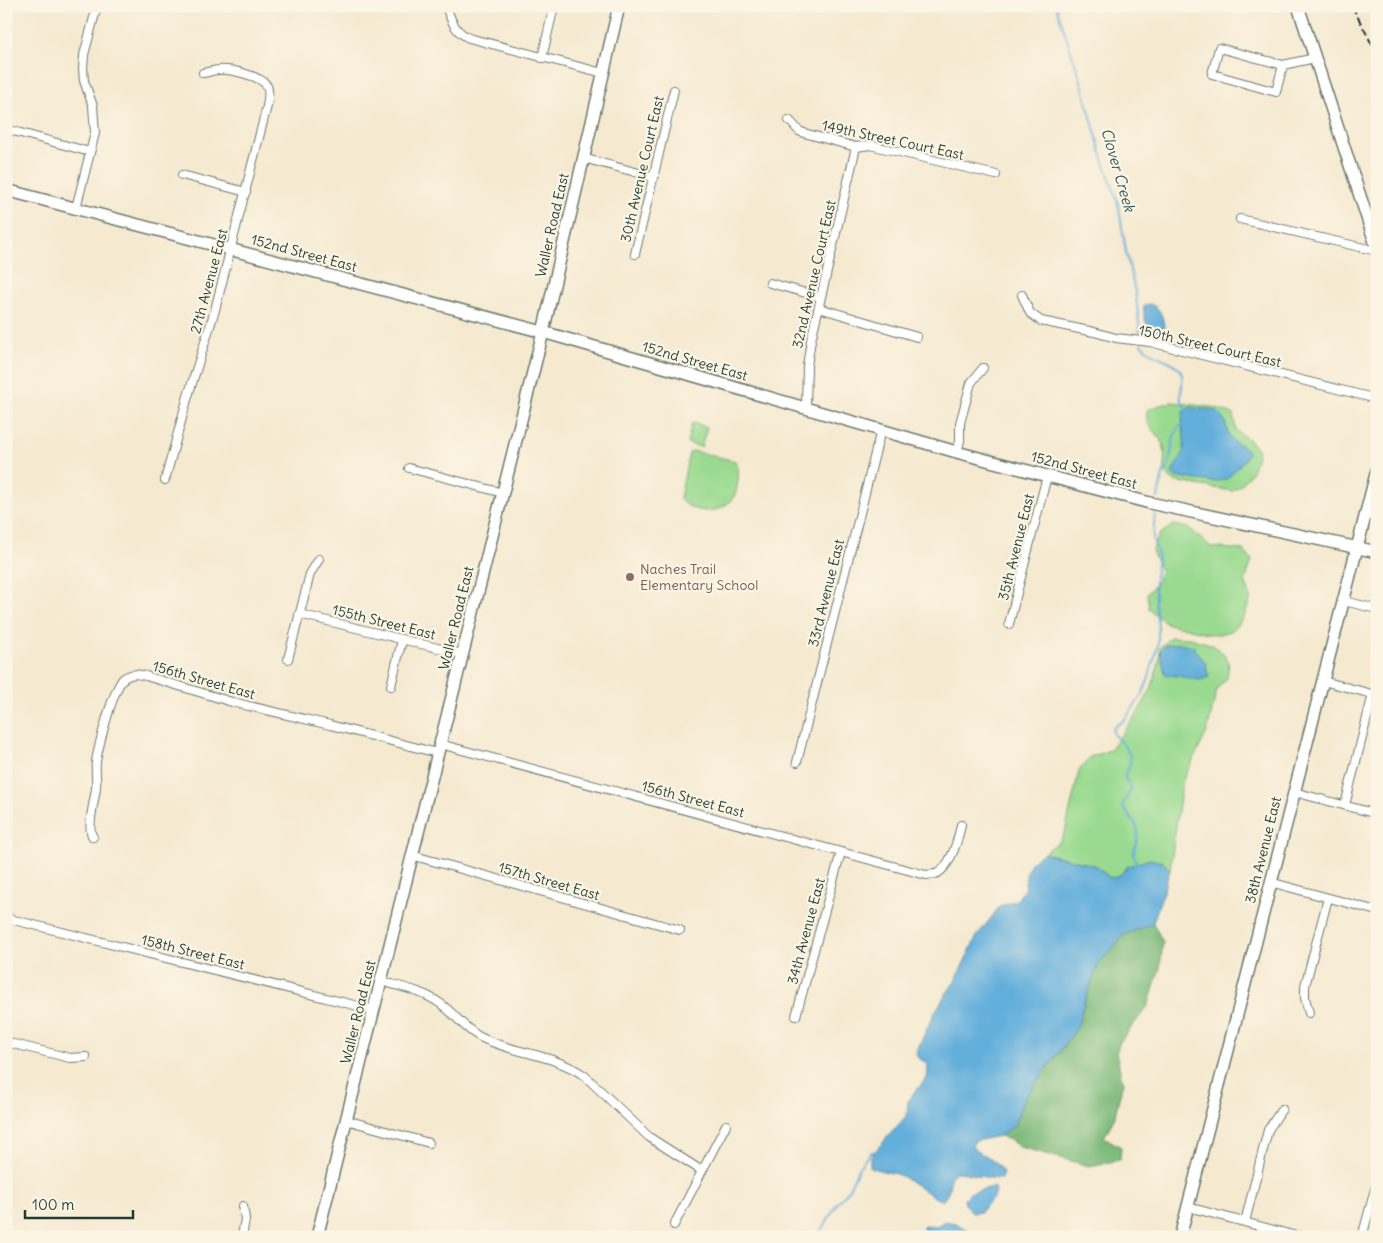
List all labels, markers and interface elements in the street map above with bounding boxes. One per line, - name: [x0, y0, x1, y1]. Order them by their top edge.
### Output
- street label: 30th Avenue Court East: [616, 94, 668, 244]
- street label: 149th Street Court East: [820, 116, 966, 164]
- water label: Clover Creek: [1097, 126, 1140, 215]
- street label: Waller Road East: [531, 171, 573, 279]
- street label: 32nd Avenue Court East: [788, 198, 840, 350]
- street label: 27th Avenue East: [186, 226, 232, 336]
- street label: 152nd Street East: [249, 230, 359, 276]
- street label: 150th Street Court East: [1137, 321, 1283, 371]
- street label: 152nd Street East: [640, 337, 750, 385]
- street label: 152nd Street East: [1029, 447, 1139, 493]
- street label: 35th Avenue East: [994, 491, 1038, 602]
- street label: 33rd Avenue East: [804, 537, 848, 649]
- place label: Naches Trail Elementary School: [640, 560, 758, 594]
- street label: Waller Road East: [434, 564, 478, 672]
- marker: Naches Trail Elementary School: [624, 571, 636, 583]
- street label: 155th Street East: [331, 600, 438, 644]
- street label: 156th Street East: [151, 657, 258, 703]
- street label: 156th Street East: [640, 777, 747, 821]
- street label: 38th Avenue East: [1241, 794, 1285, 905]
- street label: 157th Street East: [496, 858, 602, 904]
- street label: 34th Avenue East: [783, 876, 829, 986]
- street label: 158th Street East: [140, 930, 247, 974]
- street label: Waller Road East: [336, 958, 380, 1066]
- scale bar: [25, 1188, 132, 1220]
- text: 100 m: [32, 1195, 74, 1214]

